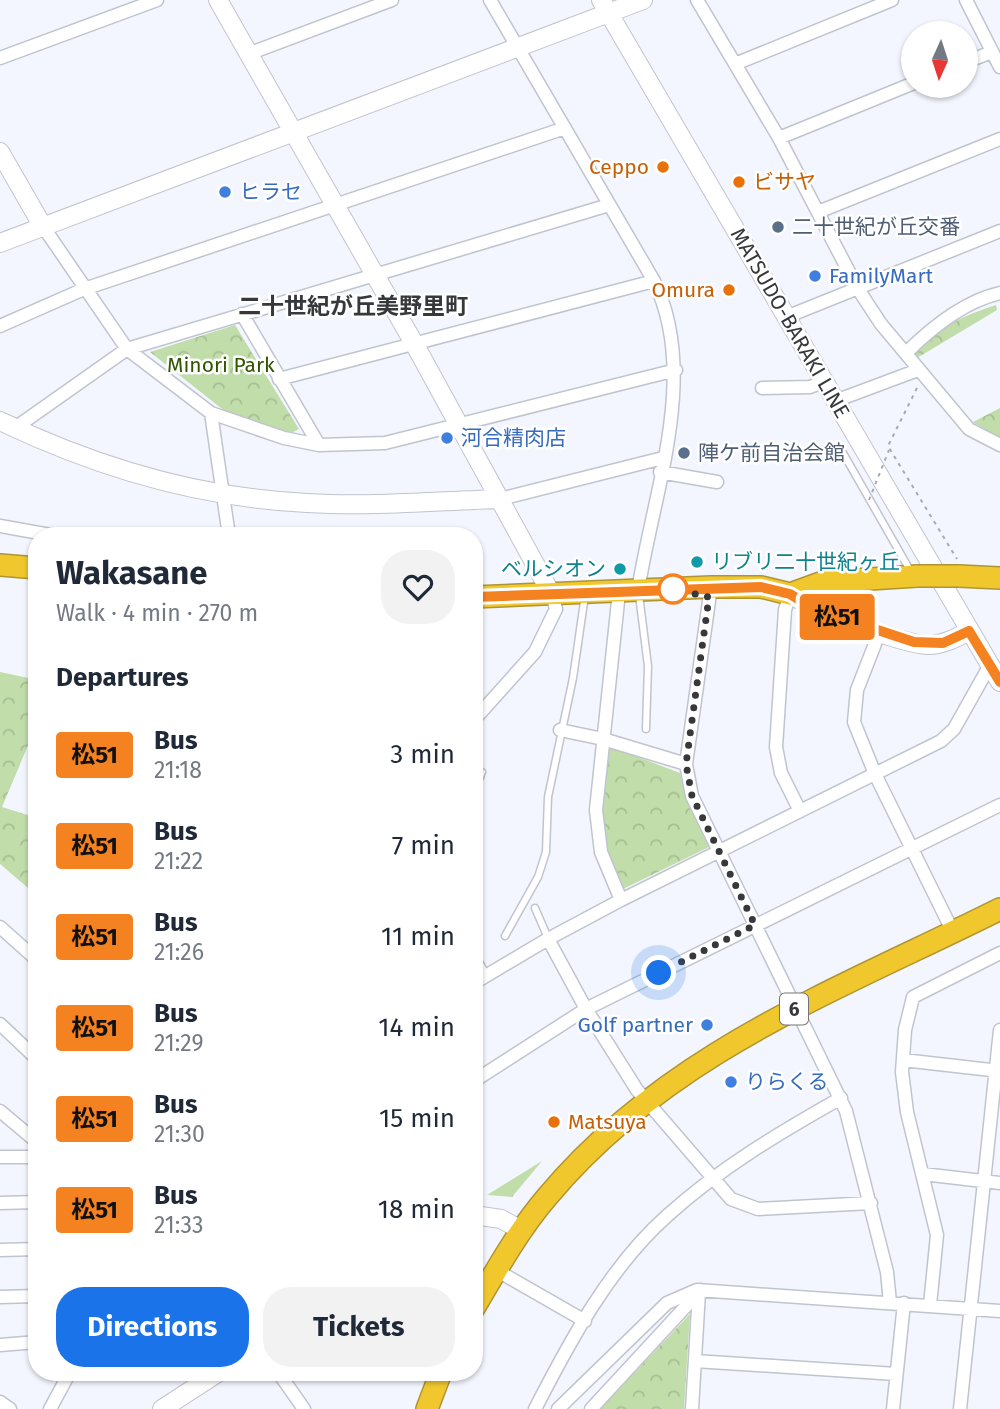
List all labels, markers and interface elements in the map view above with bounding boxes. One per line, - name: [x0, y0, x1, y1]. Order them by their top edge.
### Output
- north arrow: [901, 21, 978, 98]
- map controls: [901, 21, 978, 98]
- place label: Ceppo: [589, 154, 649, 180]
- marker: Ceppo: [655, 159, 671, 175]
- place label: ビサヤ: [753, 169, 816, 195]
- marker: ビサヤ: [731, 174, 747, 190]
- place label: ヒラセ: [239, 179, 302, 205]
- marker: ヒラセ: [217, 184, 233, 200]
- place label: 二十世紀が丘交番: [792, 214, 960, 240]
- marker: 二十世紀が丘交番: [770, 219, 786, 235]
- street label: MATSUDO-BARAKI LINE: [725, 223, 855, 423]
- place label: FamilyMart: [829, 263, 934, 289]
- marker: FamilyMart: [807, 268, 823, 284]
- place label: Omura: [651, 277, 715, 303]
- marker: Omura: [721, 282, 737, 298]
- district label: 二十世紀が丘美野里町: [238, 292, 468, 320]
- park label: Minori Park: [167, 352, 275, 378]
- place label: 河合精肉店: [461, 425, 566, 451]
- marker: 河合精肉店: [439, 430, 455, 446]
- place label: 陣ケ前自治会館: [698, 440, 845, 466]
- marker: 陣ケ前自治会館: [676, 445, 692, 461]
- place label: リブリ二十世紀ヶ丘: [711, 549, 900, 575]
- button: heart: [381, 550, 455, 624]
- text: Wakasane: [56, 553, 207, 593]
- marker: リブリ二十世紀ヶ丘: [689, 554, 705, 570]
- place label: ベルシオン: [501, 556, 606, 582]
- marker: ベルシオン: [612, 561, 628, 577]
- unlabelled marker: [658, 574, 688, 604]
- line badge: 松51: [797, 594, 877, 640]
- text: Walk · 4 min · 270 m: [56, 599, 258, 627]
- text: 松51: [814, 603, 860, 631]
- text: Departures: [56, 662, 189, 693]
- text: Bus: [154, 725, 197, 756]
- text: 3 min: [390, 739, 455, 770]
- text: 松51: [71, 741, 118, 769]
- text: 21:18: [154, 756, 202, 784]
- text: Bus: [154, 816, 197, 847]
- text: 7 min: [392, 830, 455, 861]
- text: 松51: [71, 832, 118, 860]
- text: 21:22: [154, 847, 203, 875]
- text: Bus: [154, 907, 197, 938]
- text: 11 min: [381, 921, 455, 952]
- text: 松51: [71, 923, 118, 951]
- text: 21:26: [154, 938, 204, 966]
- your location: [641, 955, 676, 990]
- road number: 6: [780, 993, 808, 1024]
- text: Bus: [154, 998, 197, 1029]
- text: 14 min: [378, 1012, 455, 1043]
- place label: Golf partner: [578, 1012, 693, 1038]
- text: 松51: [71, 1014, 118, 1042]
- marker: Golf partner: [699, 1017, 715, 1033]
- text: 21:29: [154, 1029, 204, 1057]
- place label: りらくる: [745, 1069, 829, 1095]
- marker: りらくる: [723, 1074, 739, 1090]
- text: Bus: [154, 1089, 197, 1120]
- text: 15 min: [379, 1103, 455, 1134]
- text: 松51: [71, 1105, 118, 1133]
- place label: Matsuya: [568, 1109, 647, 1135]
- marker: Matsuya: [546, 1114, 562, 1130]
- text: 21:30: [154, 1120, 205, 1148]
- text: Bus: [154, 1180, 197, 1211]
- text: 18 min: [378, 1194, 455, 1225]
- text: 松51: [71, 1196, 118, 1224]
- text: 21:33: [154, 1211, 203, 1239]
- button: Directions: [56, 1287, 249, 1367]
- button: Tickets: [263, 1287, 455, 1367]

